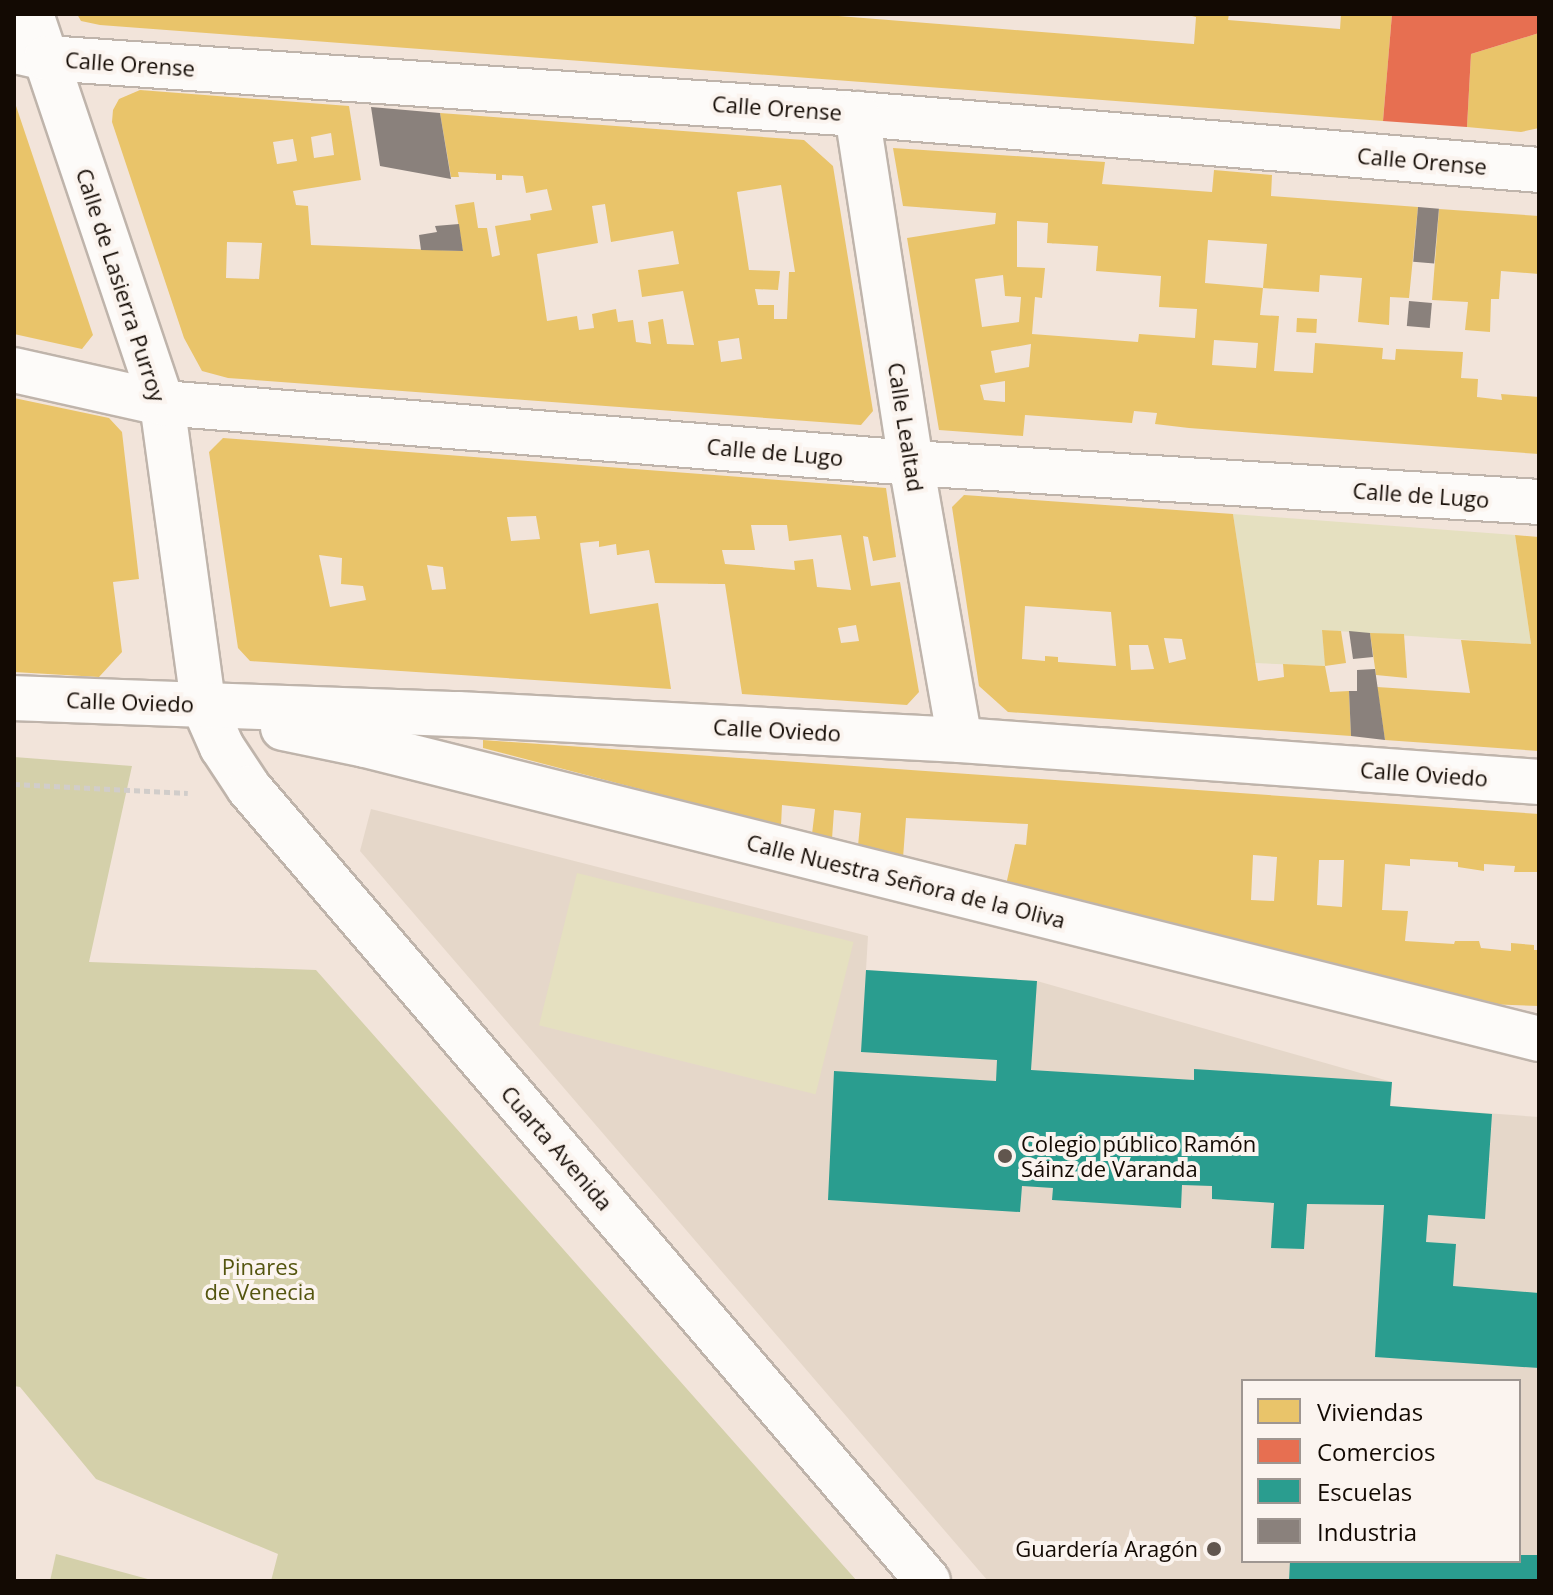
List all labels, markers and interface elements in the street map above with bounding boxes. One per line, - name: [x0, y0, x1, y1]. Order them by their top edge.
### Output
- street label: Calle Orense: [64, 46, 196, 82]
- street label: Calle Orense: [711, 90, 843, 126]
- street label: Calle Orense: [1356, 142, 1488, 180]
- street label: Calle de Lasierra Purroy: [71, 165, 171, 405]
- street label: Calle Lealtad: [883, 361, 929, 493]
- street label: Calle de Lugo: [706, 433, 844, 471]
- street label: Calle de Lugo: [1352, 477, 1490, 513]
- street label: Calle Oviedo: [66, 687, 194, 717]
- street label: Calle Oviedo: [712, 713, 842, 747]
- street label: Calle Oviedo: [1359, 756, 1489, 792]
- street label: Calle Nuestra Señora de la Oliva: [744, 829, 1068, 933]
- street label: Cuarta Avenida: [496, 1080, 618, 1216]
- place label: Colegio público Ramón Sáinz de Varanda: [1021, 1130, 1256, 1182]
- marker: Colegio público Ramón Sáinz de Varanda: [996, 1147, 1014, 1165]
- park label: Pinares de Venecia: [204, 1253, 316, 1304]
- legend: [1241, 1379, 1521, 1563]
- text: Viviendas: [1317, 1395, 1423, 1428]
- text: Comercios: [1317, 1435, 1436, 1468]
- text: Escuelas: [1317, 1475, 1412, 1508]
- text: Industria: [1317, 1515, 1417, 1548]
- place label: Guardería Aragón: [1015, 1536, 1198, 1562]
- marker: Guardería Aragón: [1205, 1540, 1223, 1558]

